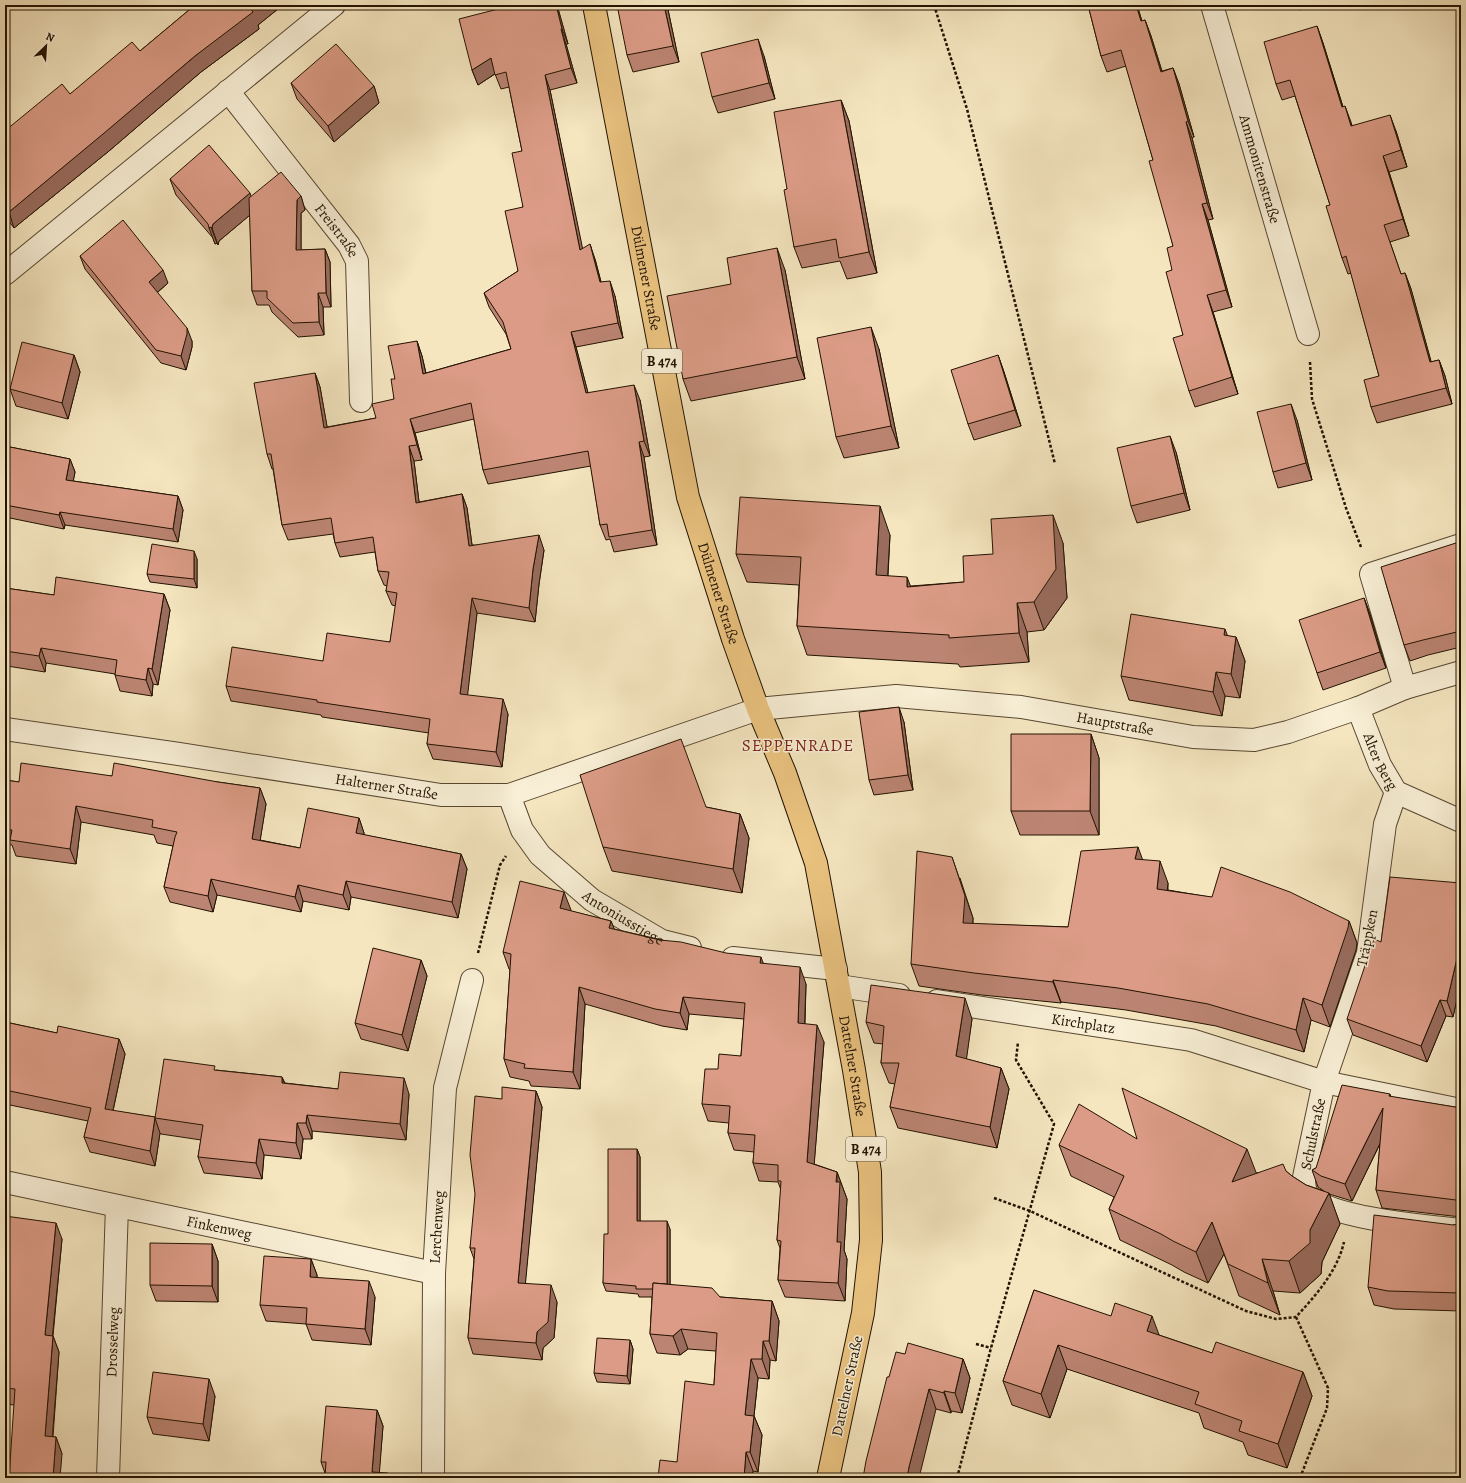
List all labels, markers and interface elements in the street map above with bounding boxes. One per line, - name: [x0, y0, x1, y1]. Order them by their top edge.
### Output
- north arrow: [26, 26, 66, 66]
- text: N: [43, 29, 57, 46]
- street label: Ammonitenstraße: [1234, 111, 1285, 226]
- street label: Freistraße: [310, 199, 364, 261]
- street label: Dülmener Straße: [626, 224, 666, 332]
- road number: B 474: [642, 349, 682, 373]
- street label: Dülmener Straße: [693, 540, 744, 648]
- street label: Hauptstraße: [1075, 707, 1156, 740]
- street label: Alter Berg: [1358, 729, 1403, 794]
- district label: SEPPENRADE: [742, 734, 854, 757]
- street label: Halterner Straße: [334, 769, 440, 804]
- street label: Antoniusstiege: [577, 885, 668, 950]
- street label: Träppken: [1352, 907, 1382, 969]
- street label: Kirchplatz: [1050, 1009, 1117, 1038]
- street label: Dattelner Straße: [834, 1013, 871, 1118]
- street label: Schulstraße: [1296, 1096, 1330, 1172]
- road number: B 474: [846, 1137, 886, 1161]
- street label: Lerchenweg: [425, 1189, 449, 1264]
- street label: Finkenweg: [185, 1211, 254, 1244]
- street label: Drosselweg: [101, 1306, 124, 1378]
- street label: Dattelner Straße: [827, 1334, 867, 1438]

